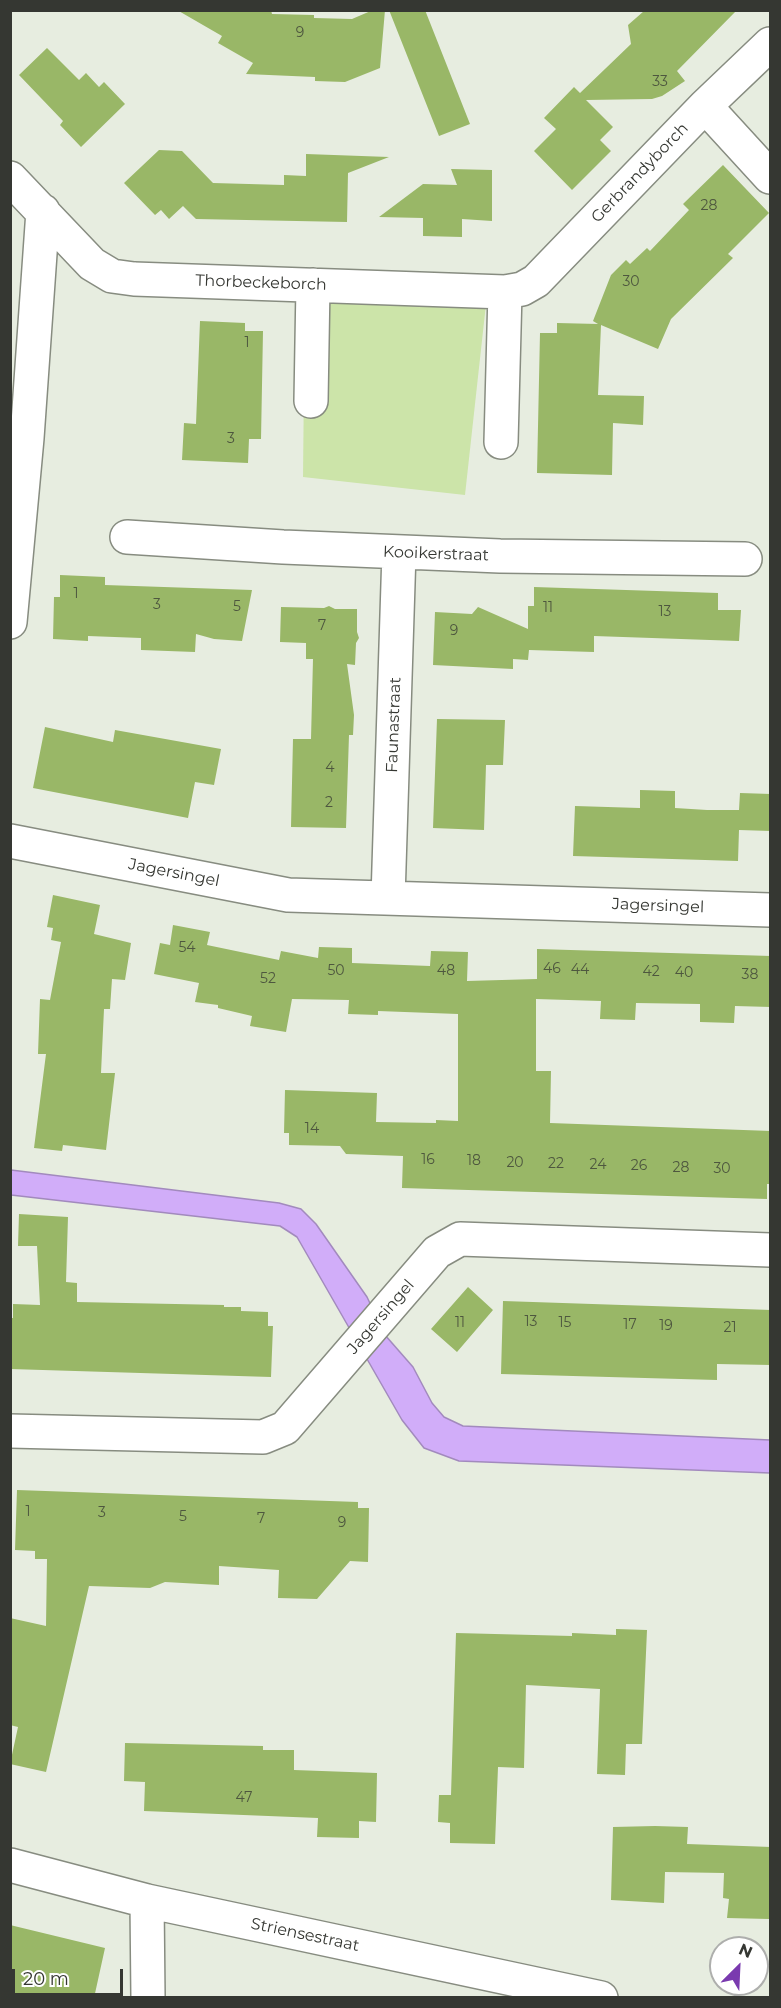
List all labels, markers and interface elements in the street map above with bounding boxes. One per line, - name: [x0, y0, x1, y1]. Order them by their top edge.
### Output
- house number: 9: [296, 25, 304, 41]
- house number: 33: [652, 74, 668, 90]
- street label: Gerbrandyborch: [587, 119, 693, 227]
- house number: 28: [701, 198, 717, 214]
- street label: Thorbeckeborch: [195, 271, 327, 295]
- house number: 30: [622, 274, 640, 290]
- house number: 1: [244, 335, 250, 351]
- house number: 3: [227, 431, 235, 447]
- street label: Kooikerstraat: [383, 543, 489, 565]
- house number: 1: [73, 586, 79, 602]
- house number: 3: [153, 597, 161, 613]
- house number: 5: [233, 599, 241, 615]
- house number: 11: [543, 600, 553, 616]
- house number: 13: [659, 604, 671, 620]
- house number: 7: [318, 618, 326, 634]
- house number: 9: [450, 623, 458, 639]
- street label: Faunastraat: [383, 677, 405, 773]
- house number: 4: [325, 760, 335, 776]
- house number: 2: [325, 795, 333, 811]
- street label: Jagersingel: [127, 855, 221, 891]
- street label: Jagersingel: [612, 895, 704, 917]
- house number: 54: [178, 940, 196, 956]
- house number: 46: [543, 961, 561, 977]
- house number: 44: [571, 962, 589, 978]
- house number: 50: [327, 963, 345, 979]
- house number: 48: [437, 963, 455, 979]
- house number: 42: [642, 964, 660, 980]
- house number: 40: [675, 965, 693, 981]
- house number: 38: [742, 967, 758, 983]
- house number: 52: [260, 971, 276, 987]
- house number: 14: [305, 1121, 319, 1137]
- house number: 16: [421, 1152, 435, 1168]
- house number: 18: [467, 1153, 481, 1169]
- house number: 20: [506, 1155, 524, 1171]
- house number: 22: [548, 1156, 564, 1172]
- house number: 24: [590, 1157, 606, 1173]
- house number: 26: [631, 1158, 647, 1174]
- house number: 28: [673, 1160, 689, 1176]
- house number: 30: [713, 1161, 731, 1177]
- street label: Jagersingel: [343, 1276, 419, 1358]
- house number: 13: [525, 1314, 537, 1330]
- house number: 11: [455, 1315, 465, 1331]
- house number: 15: [559, 1315, 571, 1331]
- house number: 17: [623, 1317, 637, 1333]
- house number: 19: [659, 1318, 673, 1334]
- house number: 21: [723, 1320, 737, 1336]
- house number: 1: [25, 1504, 31, 1520]
- house number: 3: [98, 1505, 106, 1521]
- house number: 5: [179, 1509, 187, 1525]
- house number: 7: [257, 1511, 265, 1527]
- house number: 9: [338, 1515, 346, 1531]
- house number: 47: [236, 1790, 252, 1806]
- street label: Striensestraat: [249, 1914, 361, 1956]
- north arrow: [709, 1936, 769, 1996]
- text: N: [736, 1940, 755, 1962]
- scale bar: [15, 1957, 126, 1995]
- text: 20 m: [23, 1968, 69, 1990]

